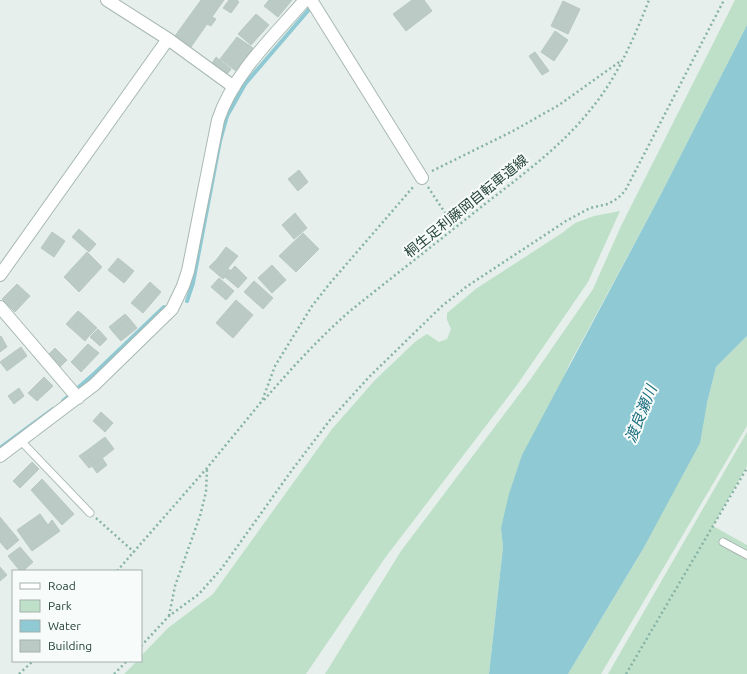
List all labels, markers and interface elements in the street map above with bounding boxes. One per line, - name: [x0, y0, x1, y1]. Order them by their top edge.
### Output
- street label: 桐生足利藤岡自転車道線: [401, 151, 531, 261]
- water label: 渡良瀬川: [621, 381, 660, 445]
- legend: [12, 570, 142, 662]
- text: Road: [48, 579, 76, 592]
- text: Park: [48, 599, 72, 612]
- text: Water: [48, 619, 81, 632]
- text: Building: [48, 639, 92, 652]

